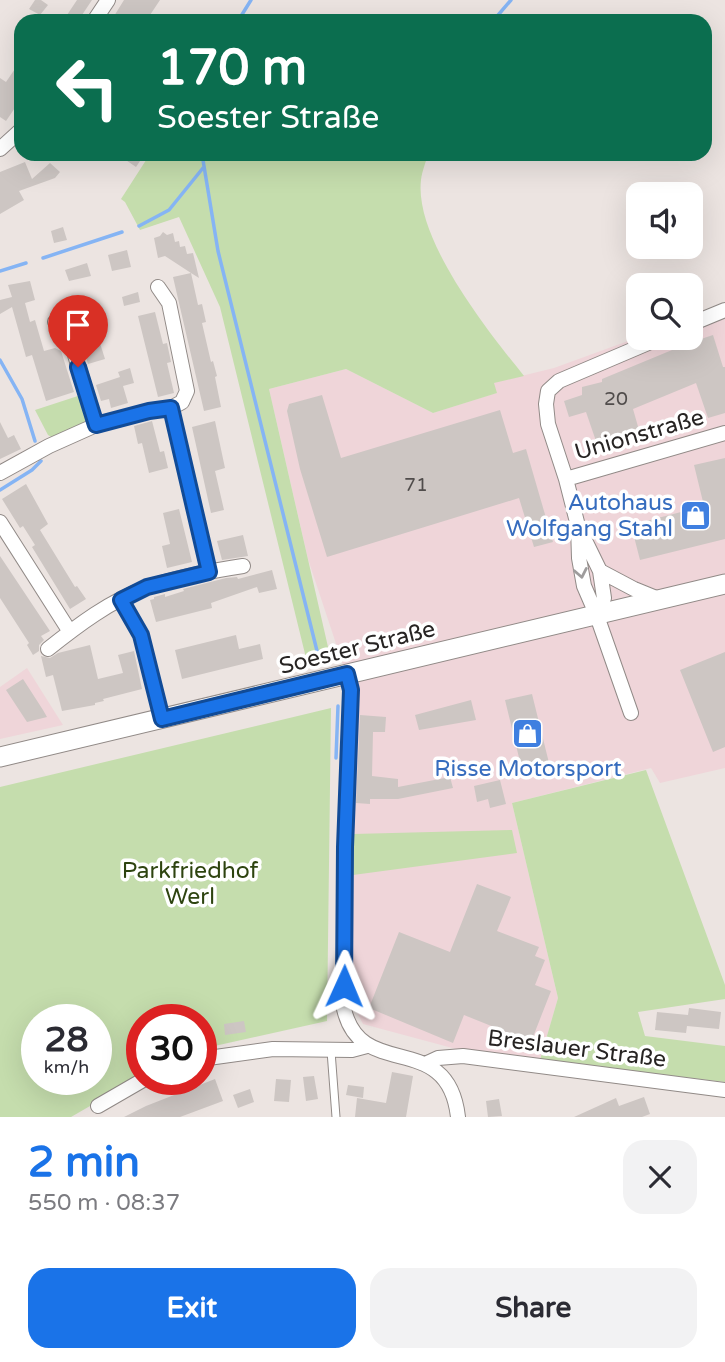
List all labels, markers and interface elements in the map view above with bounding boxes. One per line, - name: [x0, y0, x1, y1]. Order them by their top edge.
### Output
- text: 170 m: [157, 39, 307, 98]
- icon: left: [42, 42, 133, 133]
- text: Soester Straße: [157, 99, 379, 137]
- map controls: [626, 182, 703, 350]
- button: sound: [626, 182, 703, 259]
- button: search: [626, 273, 703, 350]
- pin: [48, 295, 108, 367]
- icon: arrive: [59, 306, 97, 344]
- house number: 20: [604, 388, 628, 410]
- street label: Unionstraße: [571, 403, 707, 467]
- house number: 71: [404, 474, 428, 496]
- place label: Autohaus Wolfgang Stahl: [506, 489, 673, 543]
- shop icon: Autohaus Wolfgang Stahl: [679, 498, 713, 532]
- one-way arrow: [573, 566, 588, 578]
- street label: Soester Straße: [276, 615, 438, 681]
- shop icon: Risse Motorsport: [511, 717, 545, 751]
- place label: Risse Motorsport: [434, 755, 622, 783]
- park label: Parkfriedhof Werl: [122, 857, 259, 911]
- position arrow: [307, 949, 381, 1023]
- speed limit sign: 30: [126, 1004, 217, 1095]
- text: 28: [45, 1019, 88, 1061]
- street label: Breslauer Straße: [486, 1024, 668, 1074]
- text: km/h: [44, 1056, 89, 1078]
- text: 2 min: [28, 1137, 140, 1188]
- button: close: [623, 1140, 697, 1214]
- text: 550 m · 08:37: [28, 1189, 180, 1217]
- button: Exit: [28, 1268, 356, 1348]
- button: Share: [370, 1268, 697, 1348]

